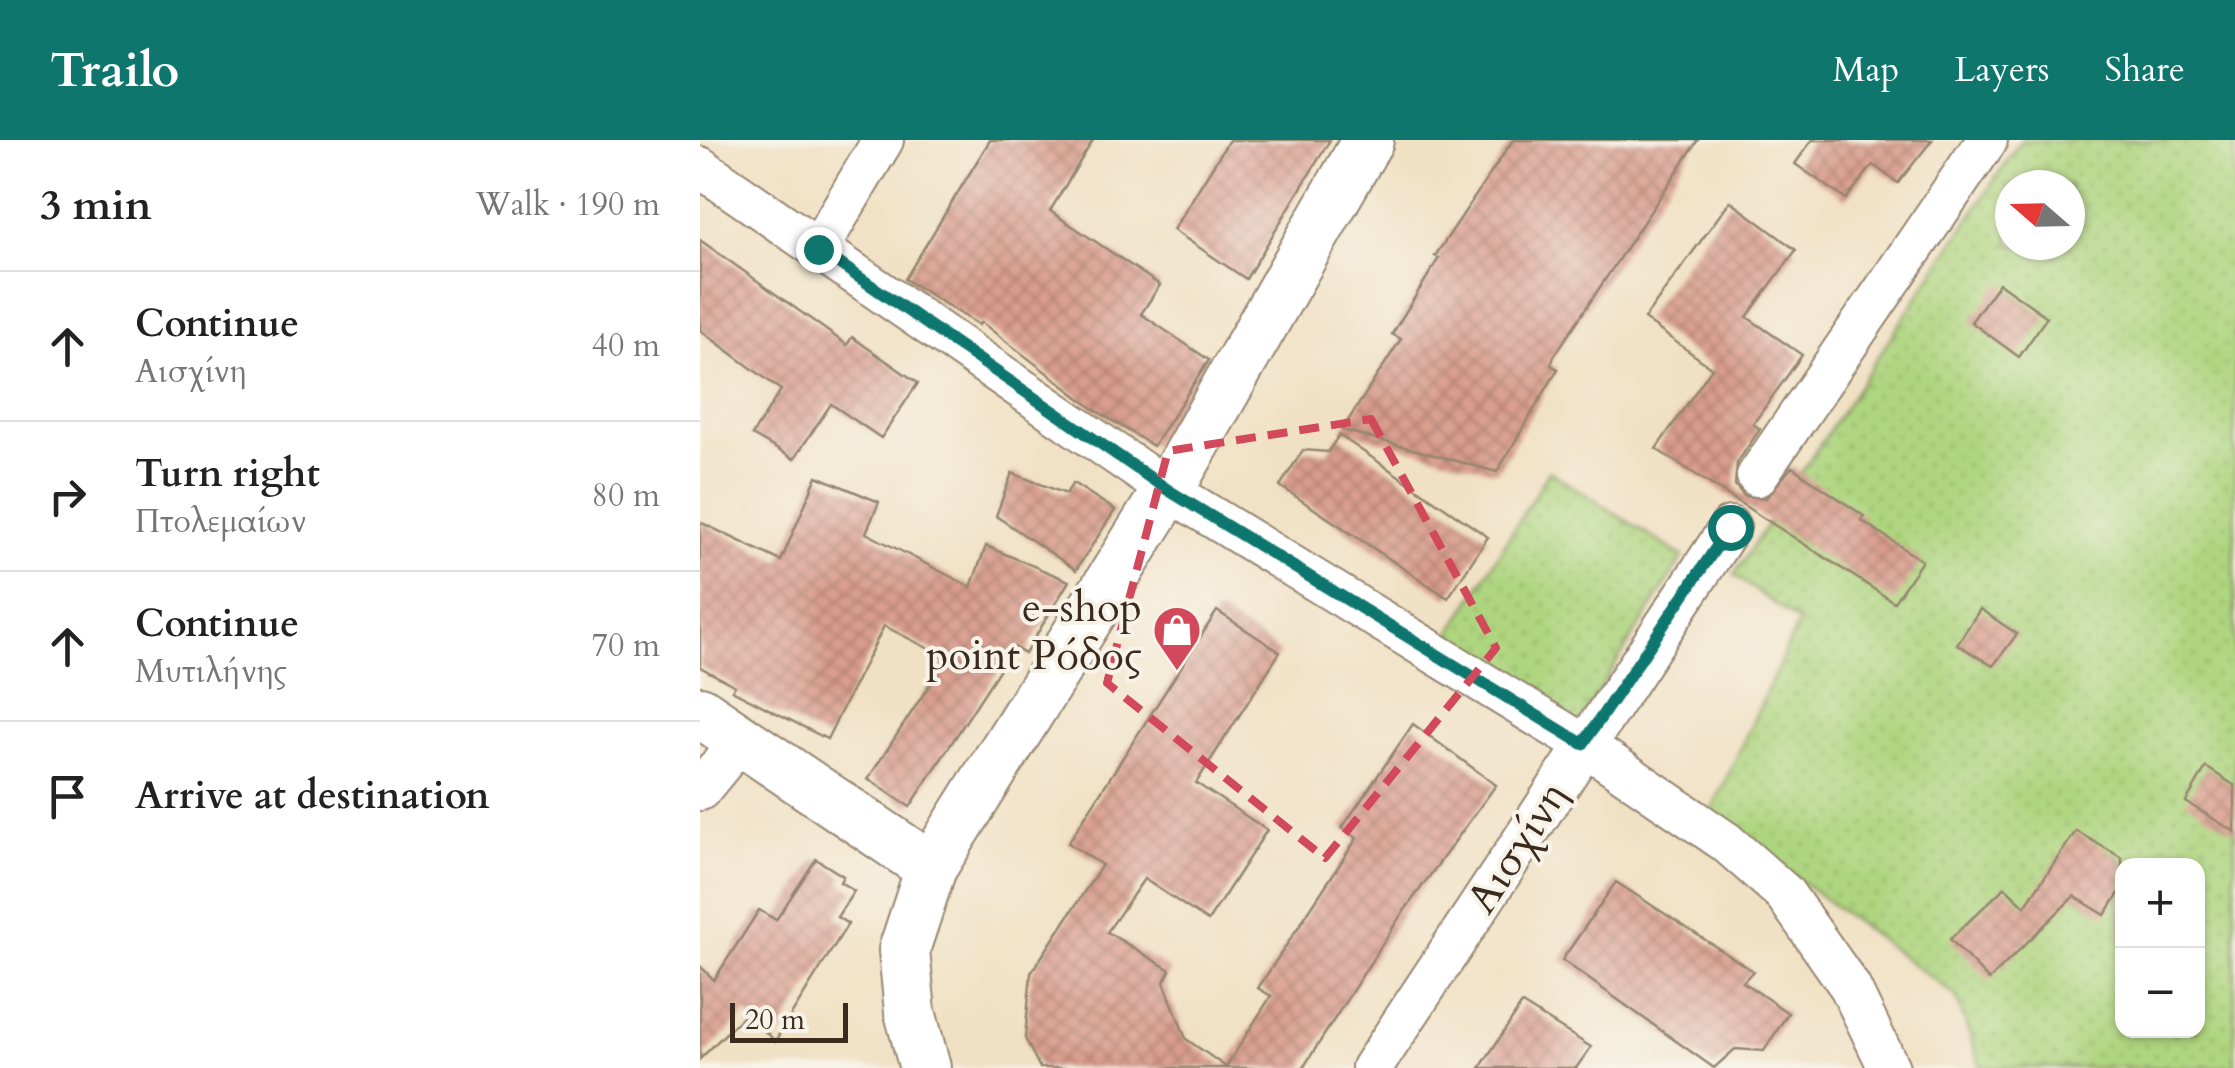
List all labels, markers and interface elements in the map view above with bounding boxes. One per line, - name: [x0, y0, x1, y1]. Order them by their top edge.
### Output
- text: Trailo: [50, 38, 179, 103]
- text: Map: [1833, 46, 1899, 94]
- text: Layers: [1954, 46, 2049, 94]
- text: Share: [2104, 46, 2185, 94]
- north arrow: [1995, 170, 2085, 260]
- text: 3 min: [40, 177, 152, 234]
- text: Walk · 190 m: [475, 183, 660, 227]
- route end: [796, 227, 842, 273]
- text: Continue: [135, 298, 299, 350]
- icon: ahead: [40, 319, 95, 374]
- text: 40 m: [592, 324, 660, 368]
- text: Αισχίνη: [135, 350, 246, 394]
- text: Turn right: [135, 448, 320, 500]
- icon: right: [40, 469, 95, 524]
- text: 80 m: [592, 474, 660, 518]
- text: Πτολεμαίων: [135, 500, 306, 544]
- route start: [1708, 505, 1754, 551]
- place label: e-shop point Ρόδος: [926, 579, 1142, 684]
- text: Continue: [135, 598, 299, 650]
- shop icon: e-shop point Ρόδος: [1151, 604, 1203, 672]
- icon: ahead: [40, 619, 95, 674]
- text: 70 m: [592, 624, 660, 668]
- text: Μυτιλήνης: [135, 650, 287, 694]
- icon: arrive: [40, 769, 95, 824]
- text: Arrive at destination: [135, 770, 490, 822]
- street label: Αισχίνη: [1454, 771, 1581, 925]
- map controls: [2115, 858, 2205, 1038]
- button: +: [2115, 858, 2205, 948]
- button: −: [2115, 948, 2205, 1038]
- scale bar: [730, 998, 848, 1042]
- text: 20 m: [745, 1001, 805, 1039]

